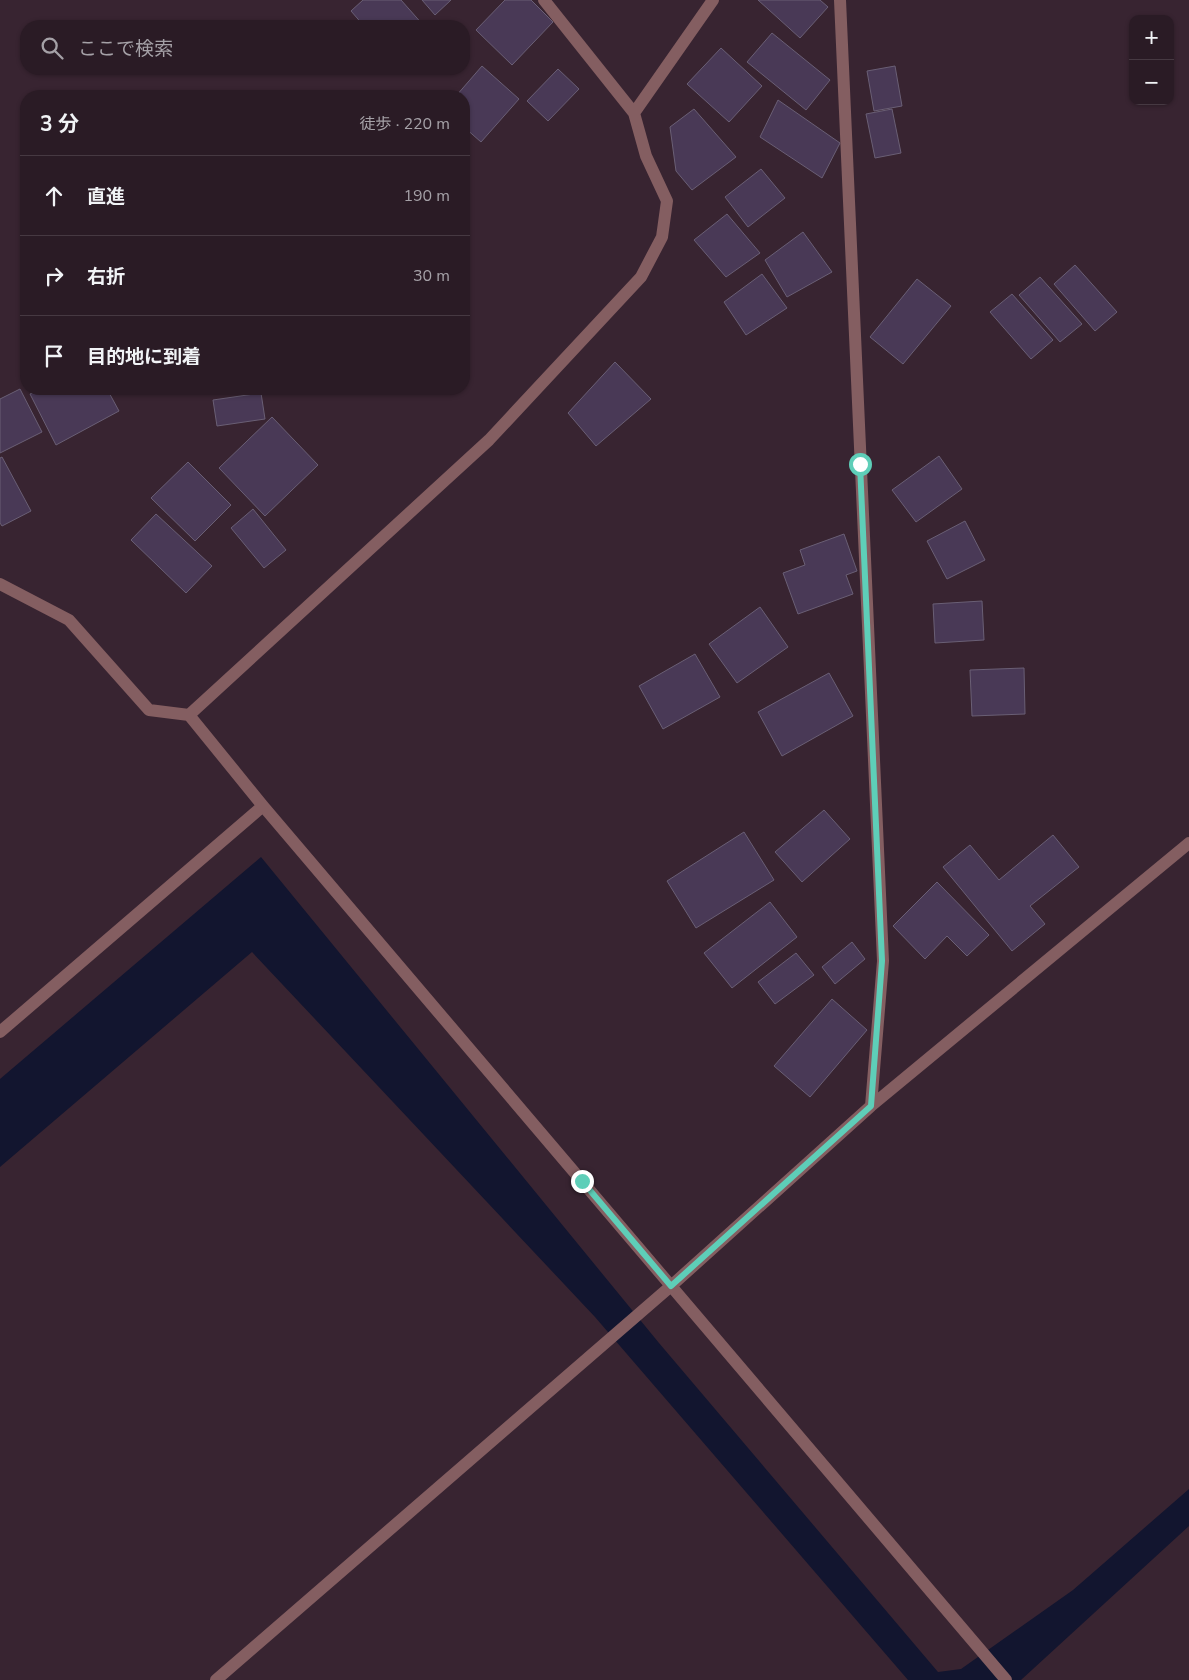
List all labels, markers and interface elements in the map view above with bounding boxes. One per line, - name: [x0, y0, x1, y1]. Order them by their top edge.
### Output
- map controls: [1129, 15, 1174, 105]
- button: +: [1129, 15, 1174, 60]
- search box: [20, 20, 470, 75]
- icon: search: [38, 34, 66, 62]
- text: ここで検索: [78, 36, 173, 62]
- button: −: [1129, 60, 1174, 105]
- text: 3 分: [40, 110, 79, 138]
- text: 徒歩 · 220 m: [360, 113, 450, 135]
- icon: ahead: [40, 182, 68, 210]
- text: 直進: [87, 184, 125, 210]
- text: 190 m: [403, 185, 450, 207]
- icon: right: [40, 262, 68, 290]
- text: 右折: [87, 264, 125, 290]
- text: 30 m: [413, 265, 450, 287]
- icon: arrive: [40, 342, 68, 370]
- text: 目的地に到着: [87, 344, 201, 370]
- route start: [849, 453, 872, 476]
- route end: [571, 1170, 594, 1193]

